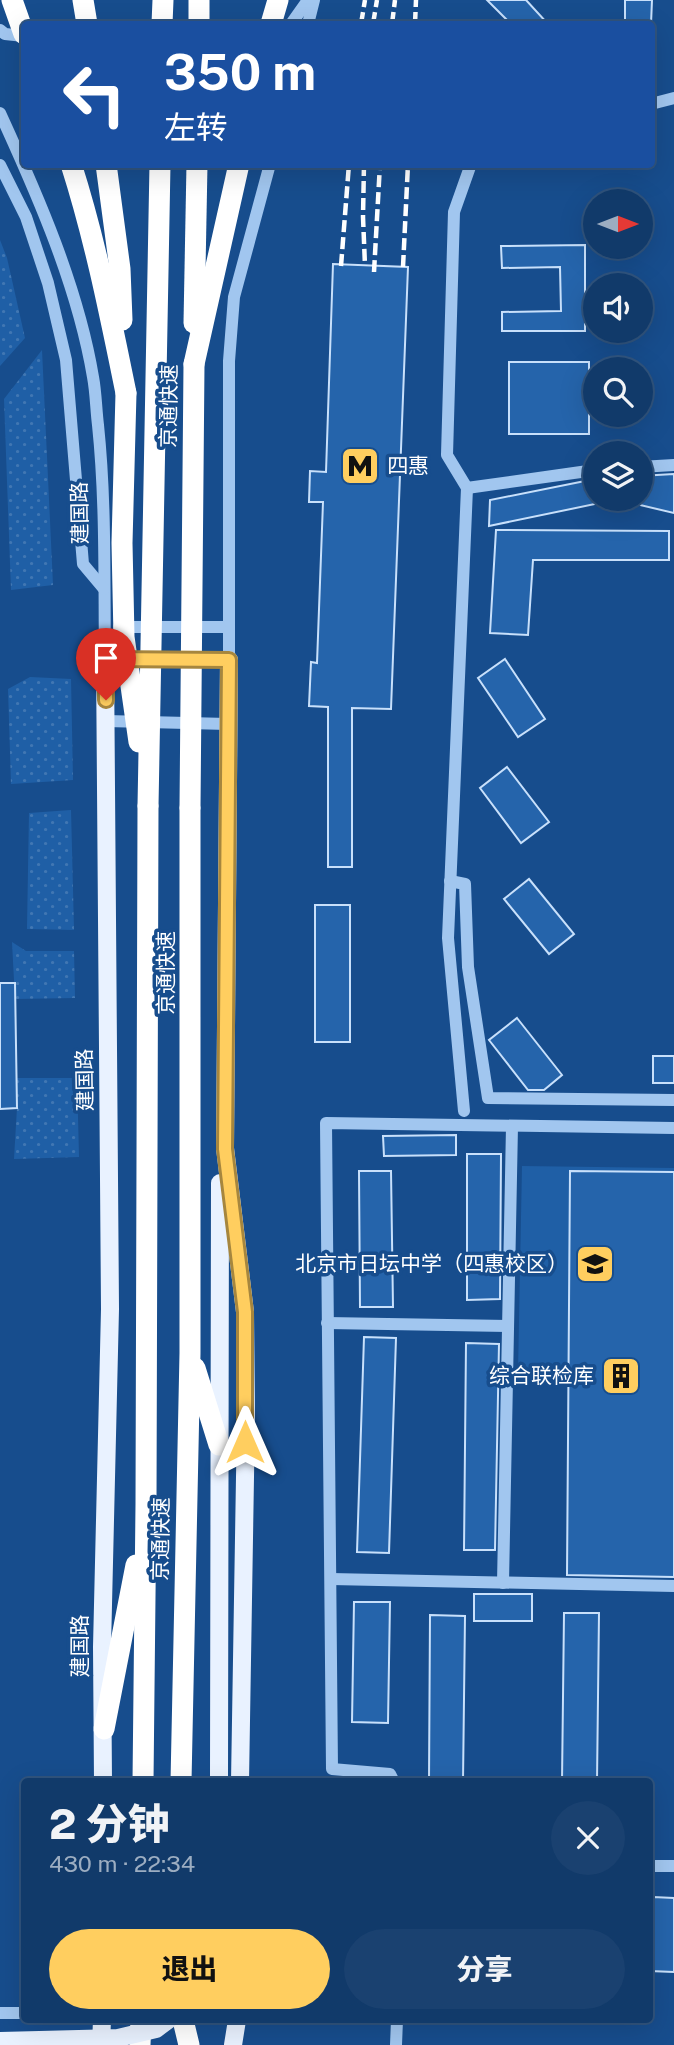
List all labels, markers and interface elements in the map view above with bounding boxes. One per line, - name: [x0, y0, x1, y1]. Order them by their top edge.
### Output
- text: 350 m: [164, 43, 316, 101]
- icon: left: [49, 49, 140, 140]
- text: 左转: [164, 109, 228, 146]
- north arrow: [583, 189, 653, 259]
- map controls: [583, 189, 653, 511]
- button: sound: [583, 273, 653, 343]
- button: search: [583, 357, 653, 427]
- street label: 京通快速: [155, 364, 182, 448]
- button: layers: [583, 441, 653, 511]
- metro station icon: 四惠: [339, 445, 381, 487]
- place label: 四惠: [387, 453, 429, 478]
- street label: 建国路: [66, 481, 93, 545]
- pin: [76, 628, 136, 700]
- icon: arrive: [87, 639, 125, 677]
- street label: 京通快速: [153, 931, 178, 1015]
- street label: 建国路: [71, 1048, 98, 1112]
- school or university icon: 北京市日坛中学（四惠校区）: [574, 1243, 616, 1285]
- place label: 北京市日坛中学（四惠校区）: [295, 1251, 568, 1276]
- building icon: 综合联检库: [600, 1355, 642, 1397]
- place label: 综合联检库: [489, 1363, 594, 1388]
- position arrow: [208, 1405, 282, 1479]
- street label: 京通快速: [147, 1497, 174, 1581]
- street label: 建国路: [67, 1615, 92, 1678]
- text: 2 分钟: [49, 1799, 170, 1848]
- button: close: [551, 1801, 625, 1875]
- text: 430 m · 22:34: [49, 1850, 195, 1877]
- button: 退出: [49, 1929, 330, 2009]
- button: 分享: [344, 1929, 625, 2009]

